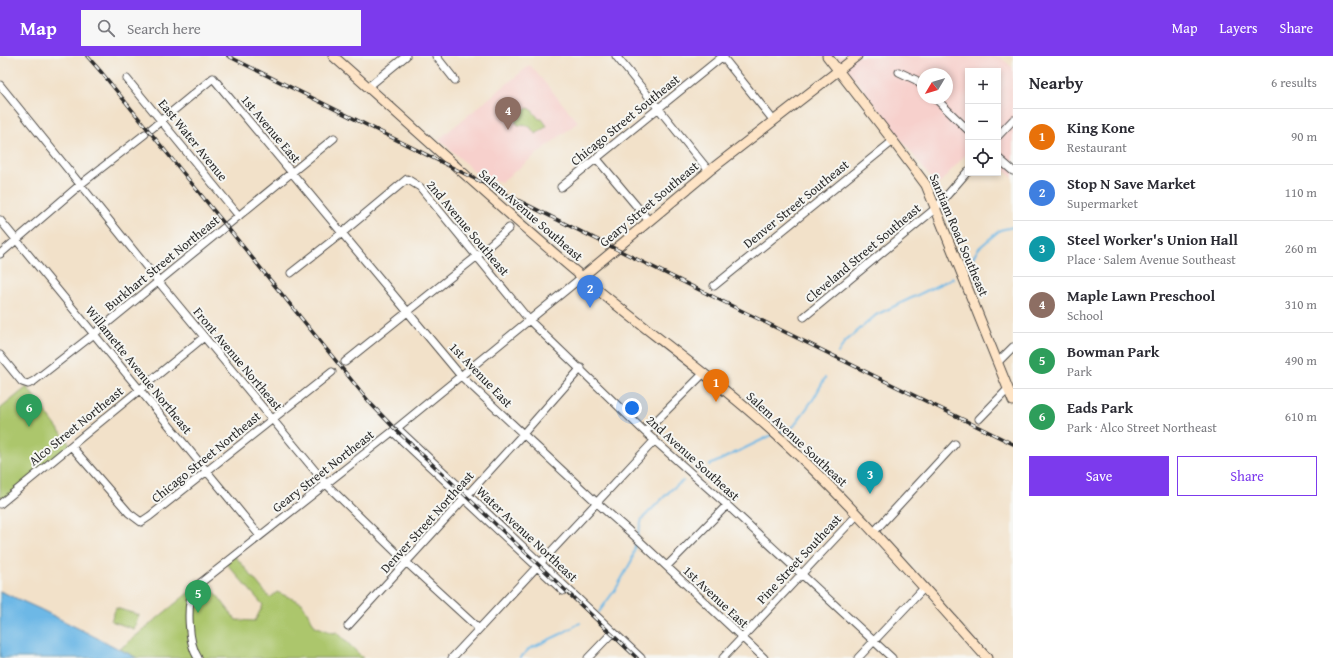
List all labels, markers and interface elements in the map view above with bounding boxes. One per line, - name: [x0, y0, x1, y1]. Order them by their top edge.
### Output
- search box: [81, 10, 361, 46]
- text: Map: [20, 14, 57, 42]
- icon: search: [95, 17, 117, 39]
- text: Search here: [127, 18, 201, 39]
- text: Map: [1172, 18, 1198, 38]
- text: Layers: [1220, 18, 1258, 38]
- text: Share: [1280, 18, 1313, 38]
- north arrow: [917, 68, 953, 104]
- map controls: [965, 68, 1001, 176]
- button: +: [965, 68, 1001, 104]
- street label: Chicago Street Southeast: [566, 70, 684, 170]
- text: Nearby: [1029, 70, 1083, 95]
- text: 6 results: [1271, 73, 1317, 92]
- street label: 1st Avenue East: [237, 91, 306, 168]
- street label: East Water Avenue: [154, 95, 232, 185]
- pin: 4: [495, 97, 521, 130]
- button: −: [965, 104, 1001, 140]
- text: King Kone: [1067, 117, 1135, 138]
- text: 1: [1039, 127, 1045, 146]
- text: 90 m: [1291, 127, 1317, 146]
- text: Restaurant: [1067, 138, 1127, 157]
- button: locate: [965, 140, 1001, 176]
- street label: Denver Street Southeast: [739, 155, 853, 253]
- street label: Geary Street Southeast: [595, 157, 703, 251]
- street label: Salem Avenue Southeast: [475, 164, 588, 266]
- street label: Santiam Road Southeast: [925, 171, 994, 300]
- text: Stop N Save Market: [1067, 173, 1196, 194]
- street label: 2nd Avenue Southeast: [422, 176, 514, 280]
- text: 2: [1039, 183, 1045, 202]
- text: 110 m: [1285, 183, 1317, 202]
- text: Supermarket: [1067, 194, 1138, 213]
- street label: Cleveland Street Southeast: [801, 199, 925, 307]
- street label: Burkhart Street Northeast: [101, 210, 224, 315]
- text: Steel Worker's Union Hall: [1067, 229, 1238, 250]
- text: 3: [1039, 239, 1045, 258]
- text: 260 m: [1285, 239, 1317, 258]
- text: Place · Salem Avenue Southeast: [1067, 250, 1236, 269]
- pin: 2: [577, 275, 603, 308]
- text: Maple Lawn Preschool: [1067, 285, 1215, 306]
- text: 4: [1039, 295, 1045, 314]
- text: 310 m: [1285, 295, 1317, 314]
- street label: Willamette Avenue Northeast: [81, 302, 197, 439]
- street label: Front Avenue Northeast: [189, 303, 287, 415]
- text: School: [1067, 306, 1103, 325]
- street label: 1st Avenue East: [445, 338, 517, 412]
- text: Bowman Park: [1067, 341, 1159, 362]
- text: 5: [1039, 351, 1045, 370]
- text: 490 m: [1285, 351, 1317, 370]
- text: Park: [1067, 362, 1092, 381]
- pin: 1: [703, 369, 729, 402]
- street label: Alco Street Northeast: [25, 382, 128, 470]
- street label: Salem Avenue Southeast: [742, 387, 852, 491]
- pin: 6: [16, 394, 42, 427]
- text: Eads Park: [1067, 397, 1133, 418]
- your location: [622, 398, 642, 418]
- street label: Chicago Street Northeast: [147, 407, 265, 507]
- text: 6: [1039, 407, 1045, 426]
- text: 610 m: [1285, 407, 1317, 426]
- street label: 2nd Avenue Southeast: [642, 411, 744, 506]
- text: Park · Alco Street Northeast: [1067, 418, 1217, 437]
- street label: Geary Street Northeast: [268, 425, 378, 517]
- button: Save: [1029, 456, 1169, 496]
- button: Share: [1177, 456, 1317, 496]
- pin: 3: [857, 461, 883, 494]
- street label: Denver Street Northeast: [376, 466, 478, 577]
- street label: Water Avenue Northeast: [472, 482, 582, 587]
- street label: Pine Street Southeast: [752, 510, 846, 608]
- street label: 1st Avenue East: [679, 561, 754, 633]
- pin: 5: [185, 580, 211, 613]

